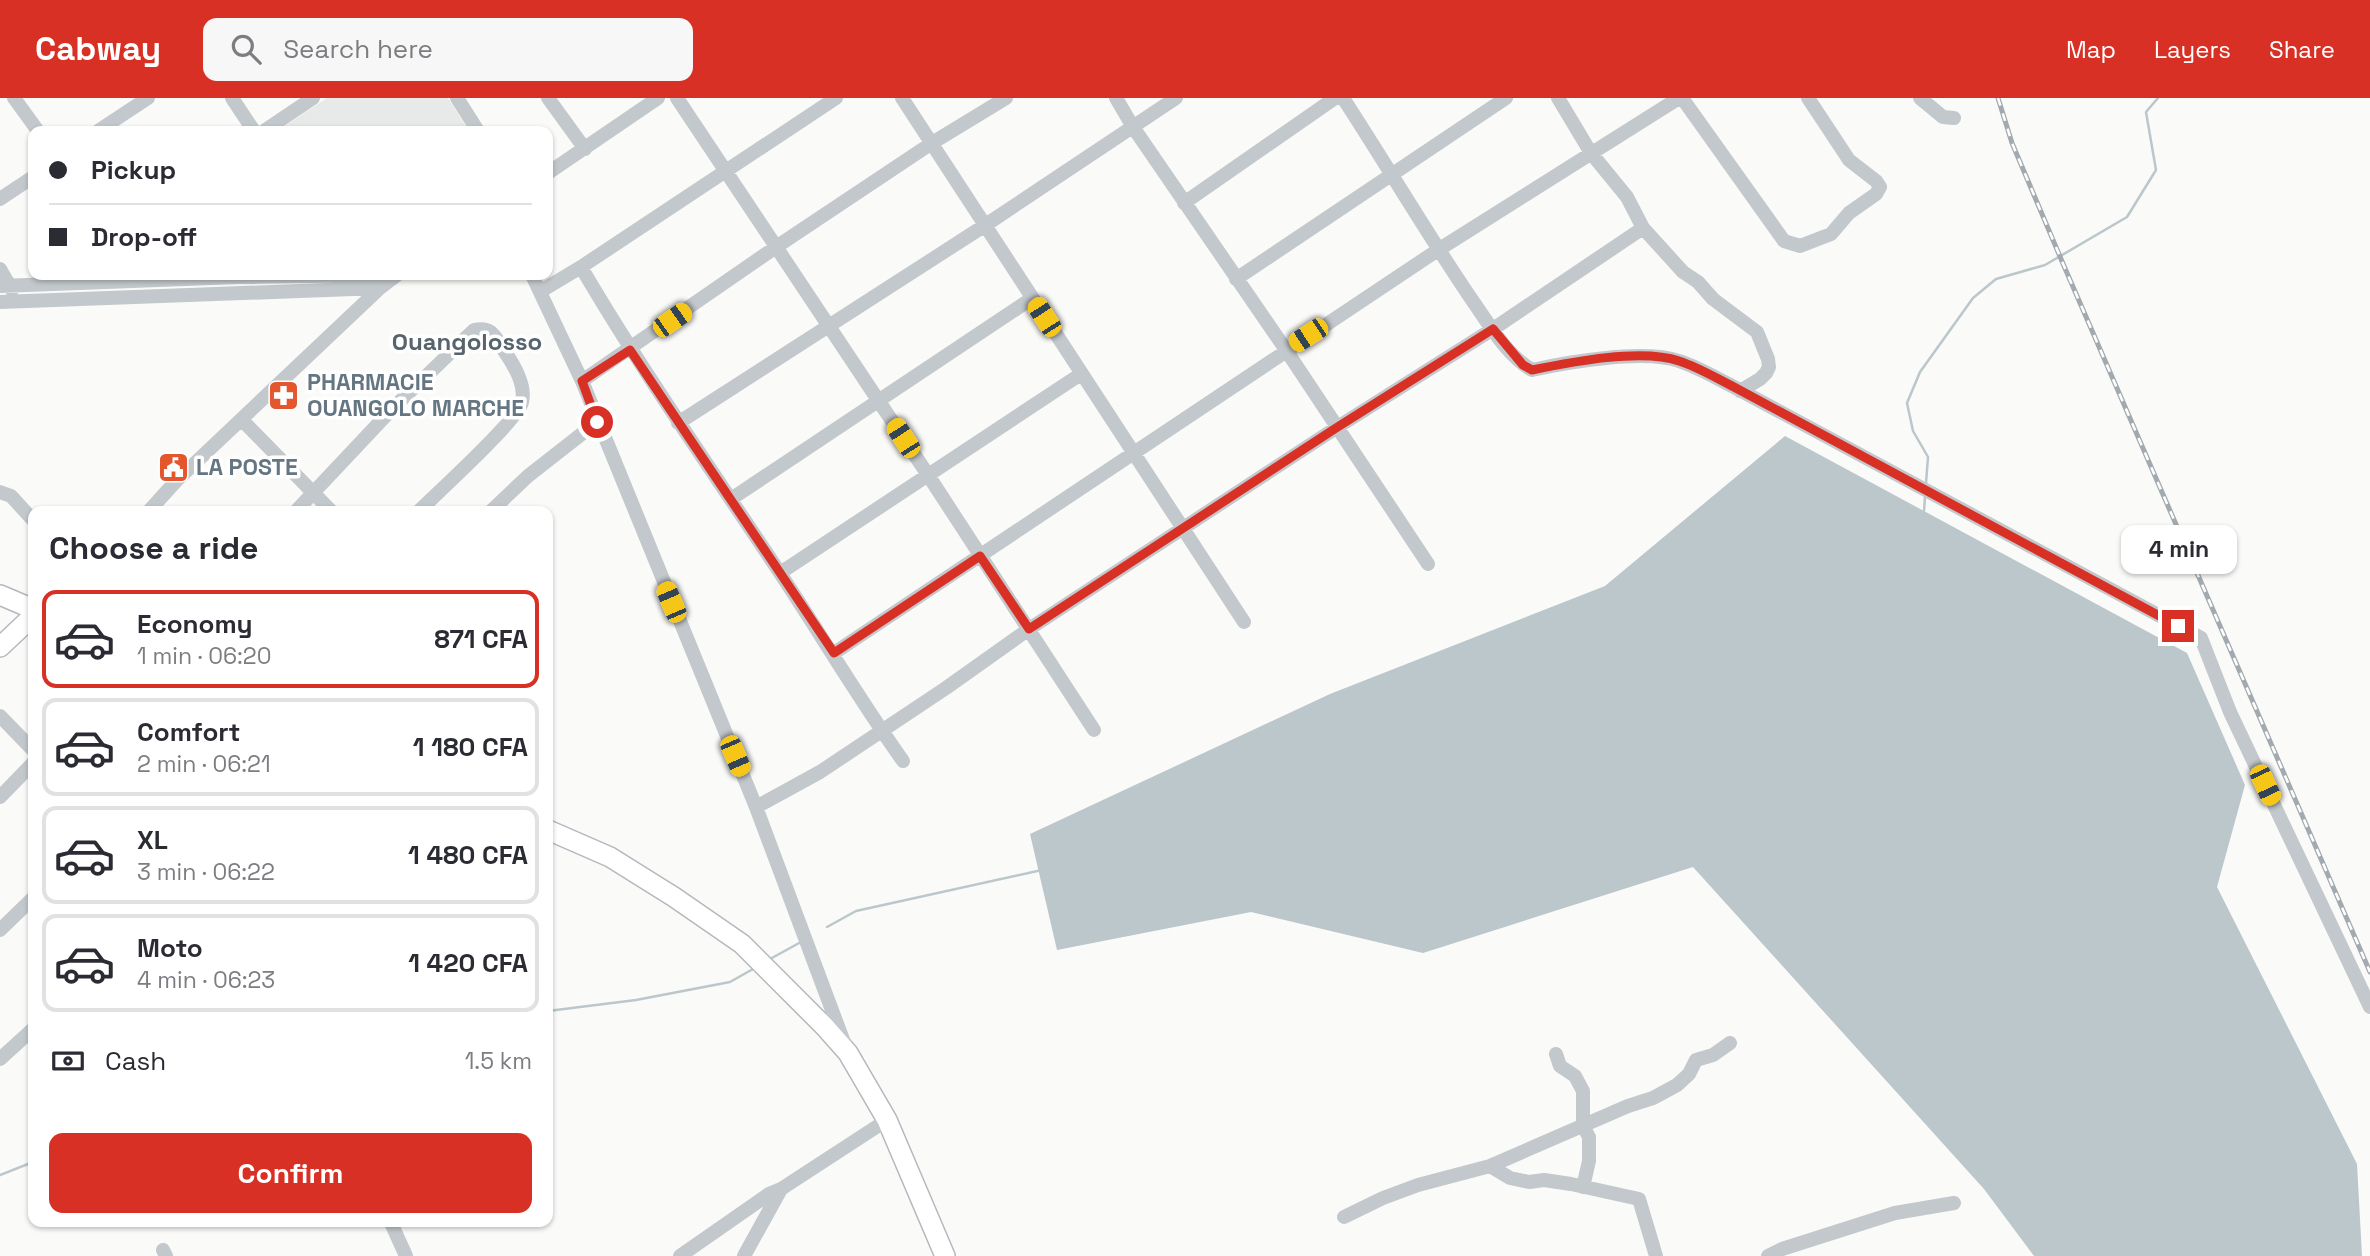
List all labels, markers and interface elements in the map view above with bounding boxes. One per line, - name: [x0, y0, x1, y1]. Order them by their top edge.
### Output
- search box: [203, 18, 693, 81]
- text: Cabway: [35, 28, 161, 70]
- icon: search: [227, 30, 265, 68]
- text: Search here: [283, 32, 433, 66]
- text: Map: [2066, 34, 2116, 65]
- text: Layers: [2154, 34, 2231, 65]
- text: Share: [2269, 34, 2335, 65]
- text: Pickup: [91, 153, 176, 187]
- text: Drop-off: [91, 220, 197, 254]
- car: [1024, 294, 1065, 340]
- car: [649, 299, 696, 341]
- car: [1285, 315, 1332, 355]
- district label: Ouangolosso: [392, 326, 542, 357]
- place label: PHARMACIE OUANGOLO MARCHE: [307, 367, 524, 423]
- pharmacy icon: PHARMACIE OUANGOLO MARCHE: [267, 378, 301, 412]
- route start: [581, 406, 613, 438]
- car: [883, 415, 924, 461]
- public building icon: LA POSTE: [156, 450, 190, 484]
- place label: LA POSTE: [196, 452, 298, 482]
- callout: 4 min: [2120, 524, 2236, 574]
- text: Choose a ride: [49, 528, 259, 568]
- text: 4 min: [2149, 534, 2209, 564]
- car: [654, 579, 689, 625]
- text: Economy: [137, 607, 253, 641]
- icon: car: [53, 608, 116, 671]
- route end: [2162, 610, 2194, 642]
- text: 871 CFA: [434, 622, 528, 656]
- text: 1 min · 06:20: [137, 641, 271, 671]
- text: Comfort: [137, 715, 240, 749]
- icon: car: [53, 716, 116, 779]
- text: 1 180 CFA: [413, 730, 528, 764]
- car: [718, 733, 753, 779]
- text: 2 min · 06:21: [137, 749, 271, 779]
- car: [2247, 762, 2284, 808]
- text: XL: [137, 823, 168, 857]
- icon: car: [53, 824, 116, 887]
- text: 1 480 CFA: [408, 838, 528, 872]
- text: 3 min · 06:22: [137, 857, 275, 887]
- text: Moto: [137, 931, 203, 965]
- icon: car: [53, 932, 116, 995]
- text: 1 420 CFA: [408, 946, 528, 980]
- text: 4 min · 06:23: [137, 965, 275, 995]
- icon: cash: [49, 1042, 87, 1080]
- text: Cash: [105, 1044, 166, 1078]
- text: 1.5 km: [465, 1046, 532, 1076]
- button: Confirm: [49, 1133, 532, 1213]

